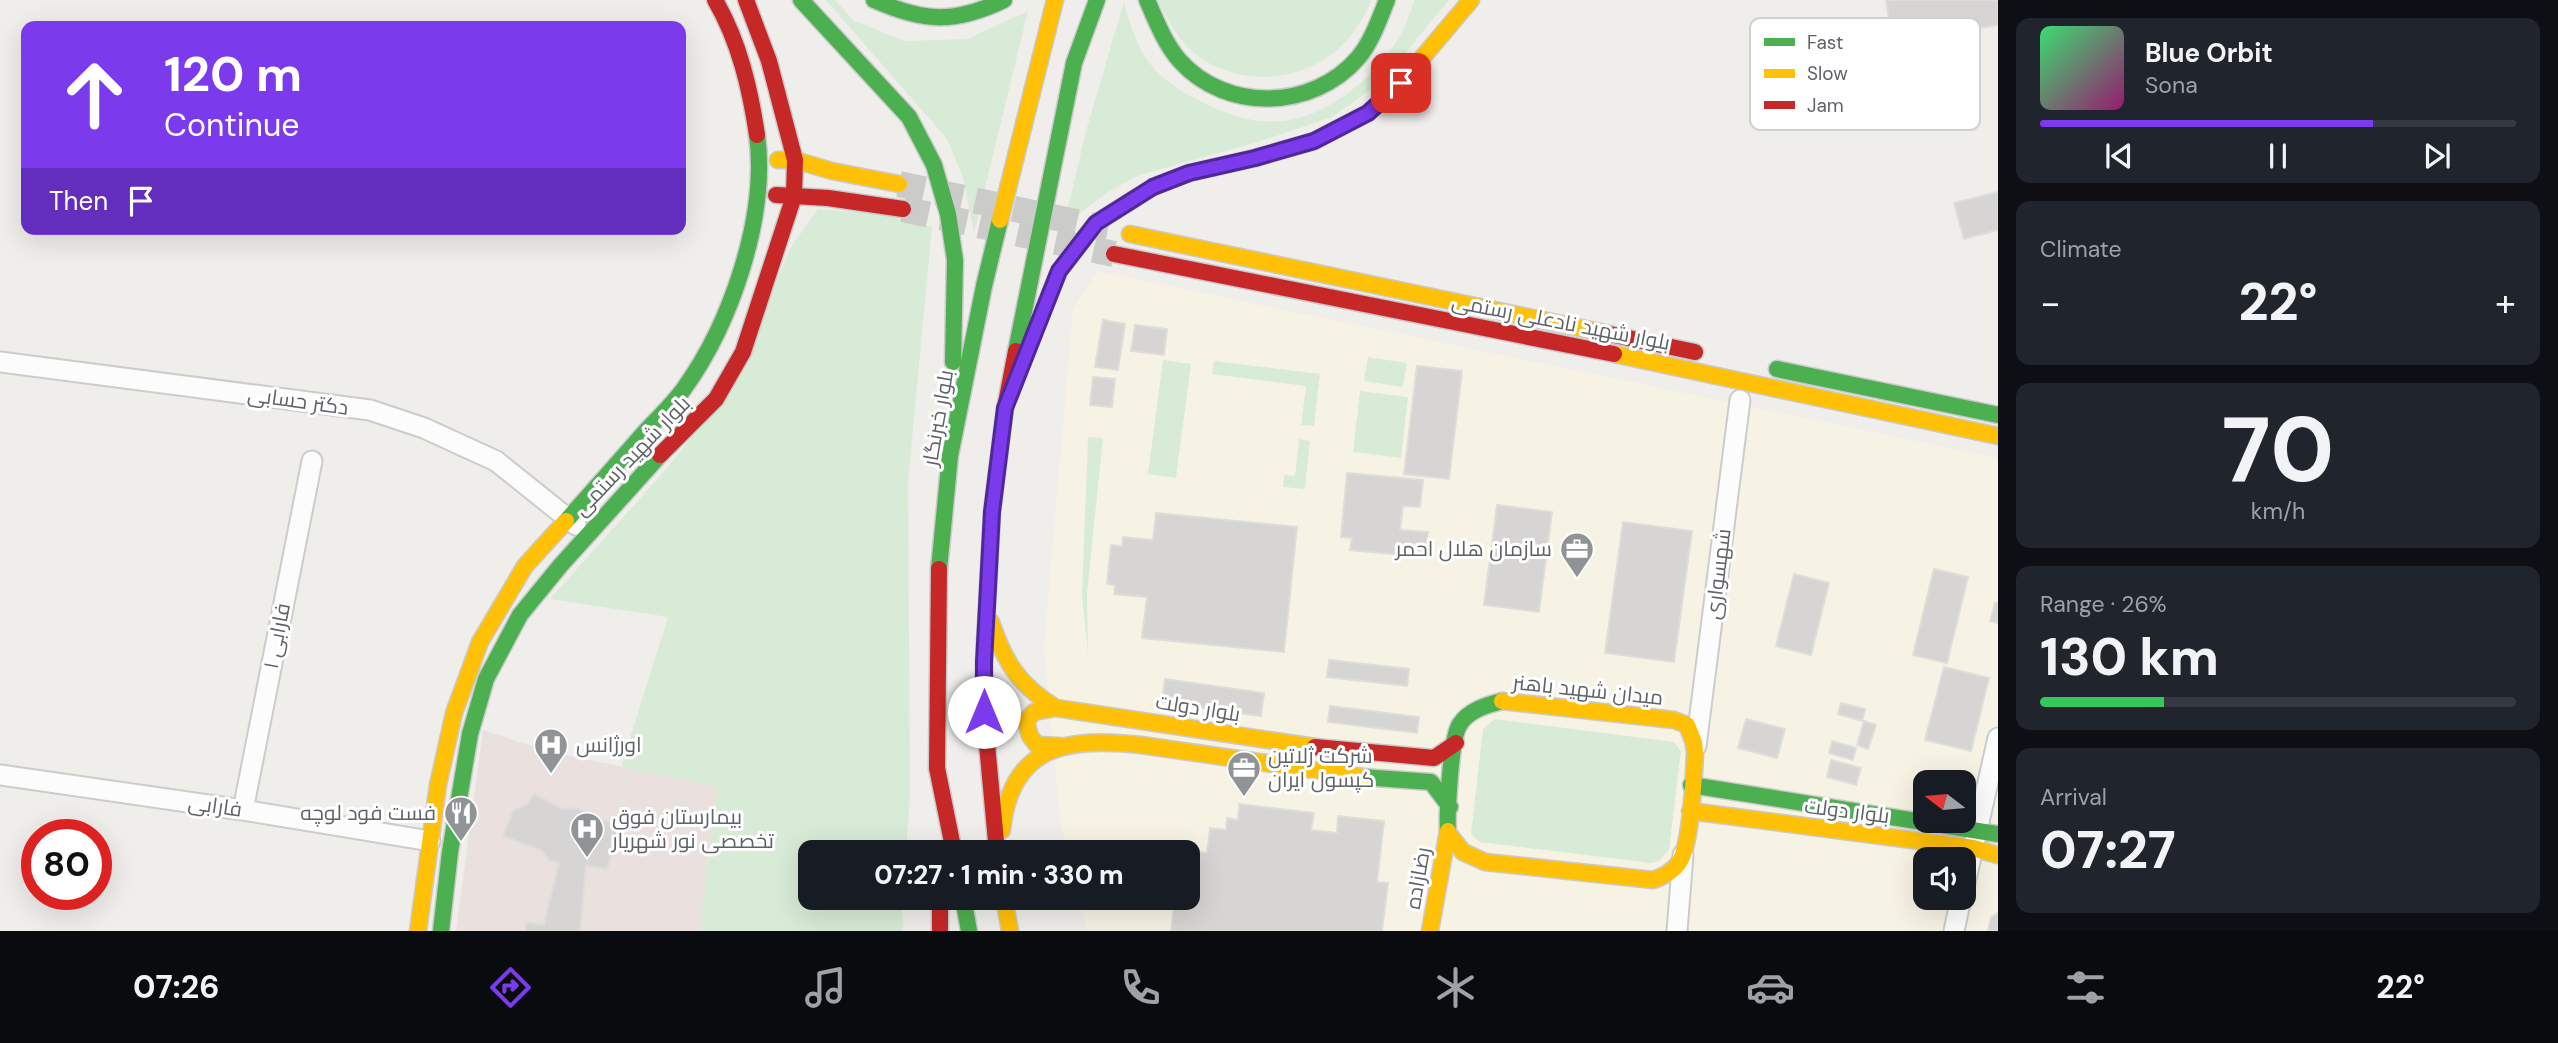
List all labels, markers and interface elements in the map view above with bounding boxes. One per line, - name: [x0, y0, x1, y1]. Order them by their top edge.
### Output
- legend: [1750, 18, 1980, 130]
- text: Fast: [1807, 30, 1843, 55]
- text: Blue Orbit: [2145, 36, 2273, 70]
- text: 120 m: [164, 42, 302, 106]
- icon: ahead: [49, 49, 140, 140]
- pin: [1371, 53, 1431, 113]
- text: Slow: [1807, 61, 1848, 86]
- icon: arrive: [1382, 64, 1420, 102]
- text: Sona: [2145, 70, 2198, 100]
- text: Jam: [1807, 93, 1844, 118]
- text: Continue: [164, 104, 299, 146]
- icon: previous: [2100, 137, 2138, 175]
- icon: pause: [2259, 137, 2297, 175]
- icon: next: [2418, 137, 2456, 175]
- icon: arrive: [122, 182, 160, 220]
- text: Then: [49, 184, 108, 218]
- text: Climate: [2040, 234, 2122, 264]
- text: 22°: [2238, 268, 2318, 336]
- text: −: [2040, 278, 2061, 328]
- text: +: [2495, 278, 2516, 328]
- street label: بلوار شهید نادعلی رستمی: [1449, 287, 1673, 357]
- street label: بلوار خبرنگار: [916, 368, 960, 469]
- street label: دکتر حسابی: [246, 380, 350, 422]
- street label: بلوار شهید رستمی: [567, 390, 697, 522]
- text: 70: [2222, 391, 2334, 509]
- text: km/h: [2251, 496, 2305, 526]
- street label: شهسواری: [1699, 527, 1737, 621]
- office icon: سازمان هلال احمر: [1558, 530, 1596, 579]
- place label: سازمان هلال احمر: [1395, 535, 1552, 563]
- text: Range · 26%: [2040, 589, 2167, 619]
- street label: فارابی ۱: [257, 601, 297, 671]
- text: 130 km: [2040, 623, 2219, 691]
- street label: میدان شهید باهنر: [1510, 668, 1665, 712]
- position arrow: [947, 675, 1021, 749]
- street label: بلوار دولت: [1154, 687, 1242, 729]
- hospital icon: اورژانس: [532, 726, 570, 775]
- place label: اورژانس: [576, 731, 642, 759]
- place label: شرکت ژلاتین کپسول ایران: [1268, 742, 1374, 794]
- office icon: شرکت ژلاتین کپسول ایران: [1225, 749, 1263, 798]
- north arrow: [1913, 770, 1976, 833]
- map controls: [1913, 770, 1976, 910]
- text: Arrival: [2040, 782, 2107, 812]
- street label: فارابی: [186, 788, 244, 824]
- street label: بلوار دولت: [1803, 792, 1891, 830]
- restaurant icon: فست فود لوچه: [442, 794, 480, 843]
- place label: فست فود لوچه: [300, 799, 436, 827]
- place label: بیمارستان فوق تخصصی نور شهریار: [611, 803, 774, 855]
- hospital icon: بیمارستان فوق تخصصی نور شهریار: [568, 810, 606, 859]
- text: 07:27: [2040, 816, 2176, 884]
- speed limit sign: 80: [21, 819, 112, 910]
- street label: رضازاده: [1399, 845, 1437, 911]
- button: sound: [1913, 847, 1976, 910]
- text: 07:27 · 1 min · 330 m: [874, 858, 1124, 892]
- icon: directions: [486, 963, 535, 1012]
- icon: music: [801, 963, 850, 1012]
- icon: phone: [1116, 963, 1165, 1012]
- icon: climate: [1431, 963, 1480, 1012]
- icon: car: [1746, 963, 1795, 1012]
- icon: filters: [2061, 963, 2110, 1012]
- text: 07:26: [133, 966, 219, 1008]
- text: 22°: [2376, 966, 2425, 1008]

